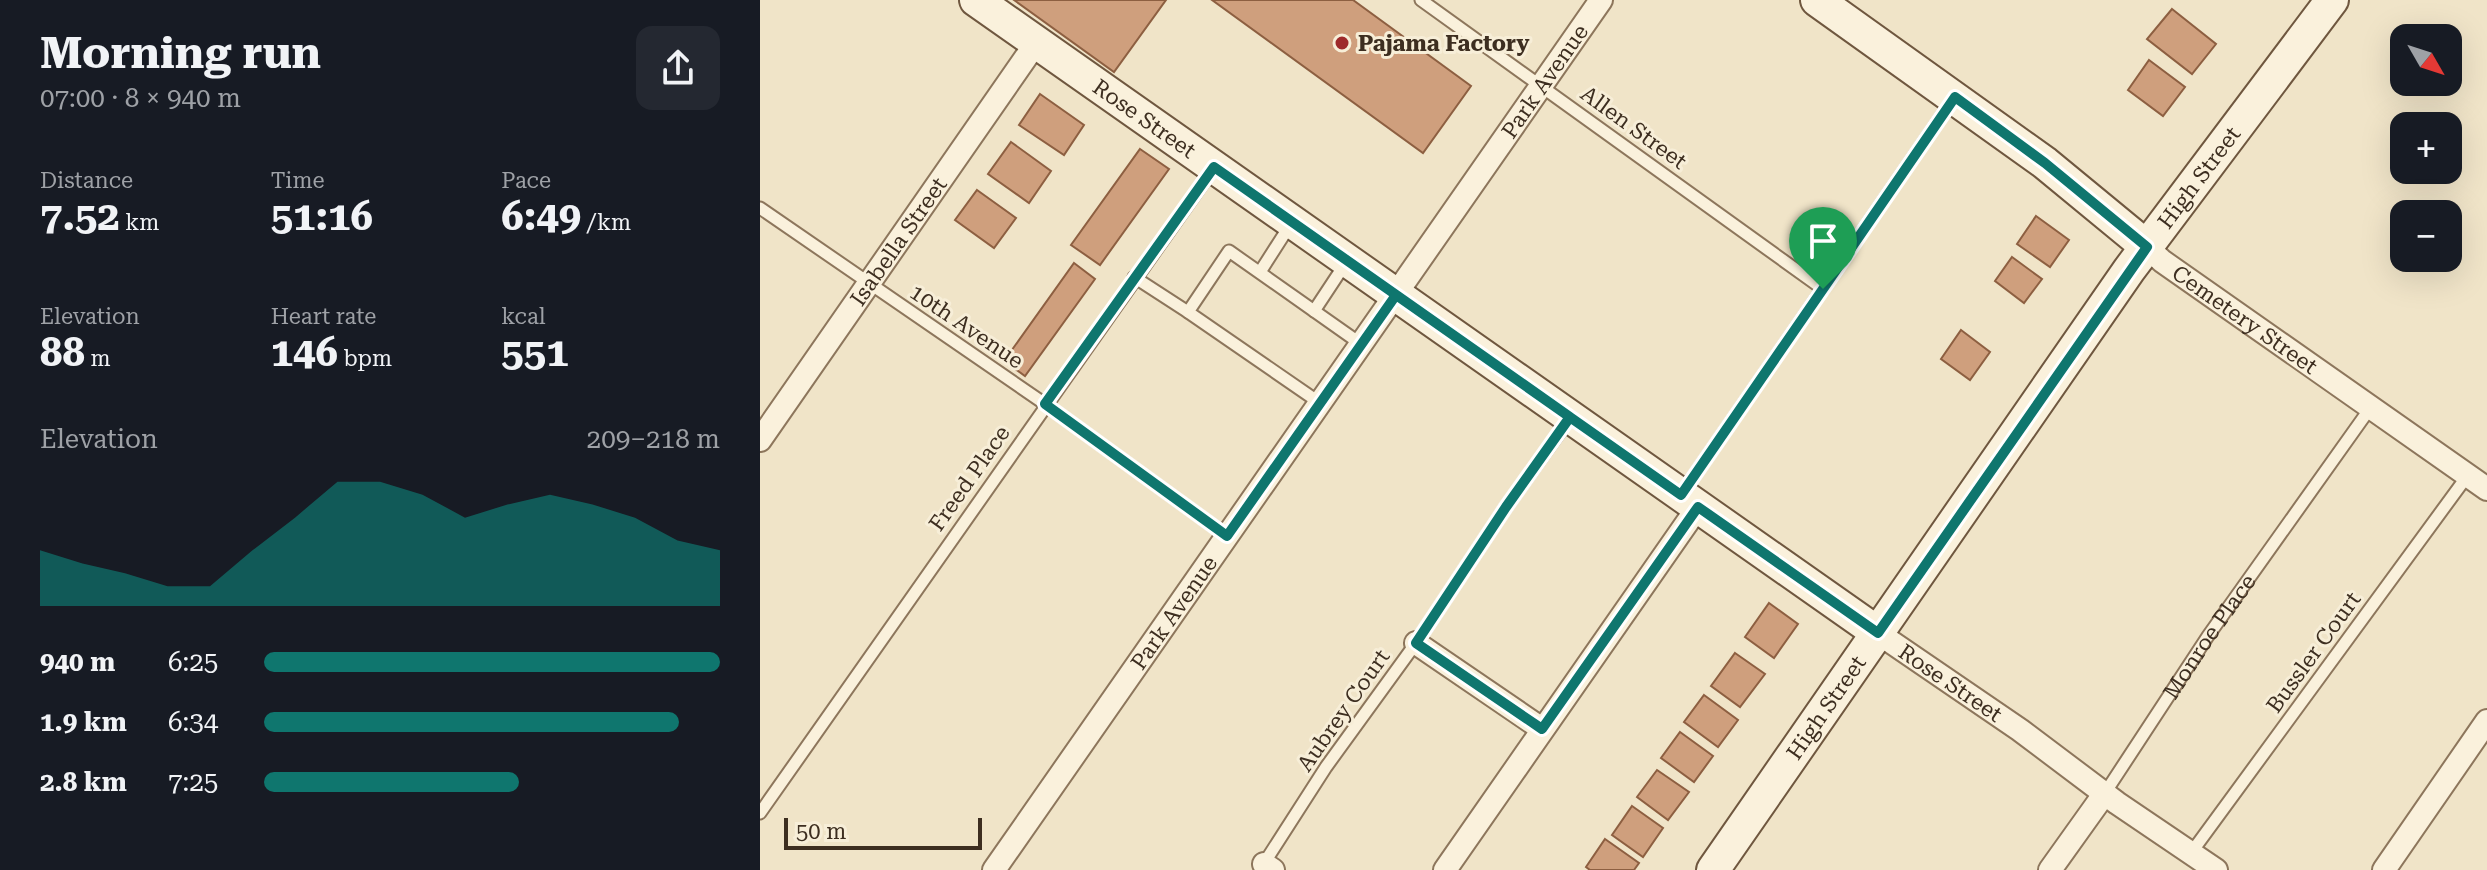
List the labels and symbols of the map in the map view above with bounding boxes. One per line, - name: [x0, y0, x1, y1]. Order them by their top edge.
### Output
- street label: Park Avenue: [1497, 20, 1593, 143]
- north arrow: [2390, 24, 2462, 96]
- place label: Pajama Factory: [1358, 31, 1530, 56]
- marker: Pajama Factory: [1333, 34, 1351, 52]
- street label: Rose Street: [1088, 74, 1200, 163]
- street label: Allen Street: [1576, 81, 1691, 174]
- street label: High Street: [2153, 122, 2245, 233]
- street label: Isabella Street: [845, 172, 952, 311]
- pin: [1789, 207, 1857, 289]
- street label: Cemetery Street: [2167, 260, 2322, 379]
- street label: 10th Avenue: [905, 279, 1028, 374]
- street label: Freed Place: [924, 421, 1015, 536]
- street label: Park Avenue: [1126, 551, 1222, 674]
- street label: Monroe Place: [2158, 570, 2261, 704]
- street label: Bussler Court: [2261, 587, 2366, 718]
- street label: Rose Street: [1894, 639, 2007, 727]
- street label: Aubrey Court: [1292, 645, 1395, 776]
- street label: High Street: [1782, 651, 1871, 764]
- scale bar: [784, 814, 982, 850]

